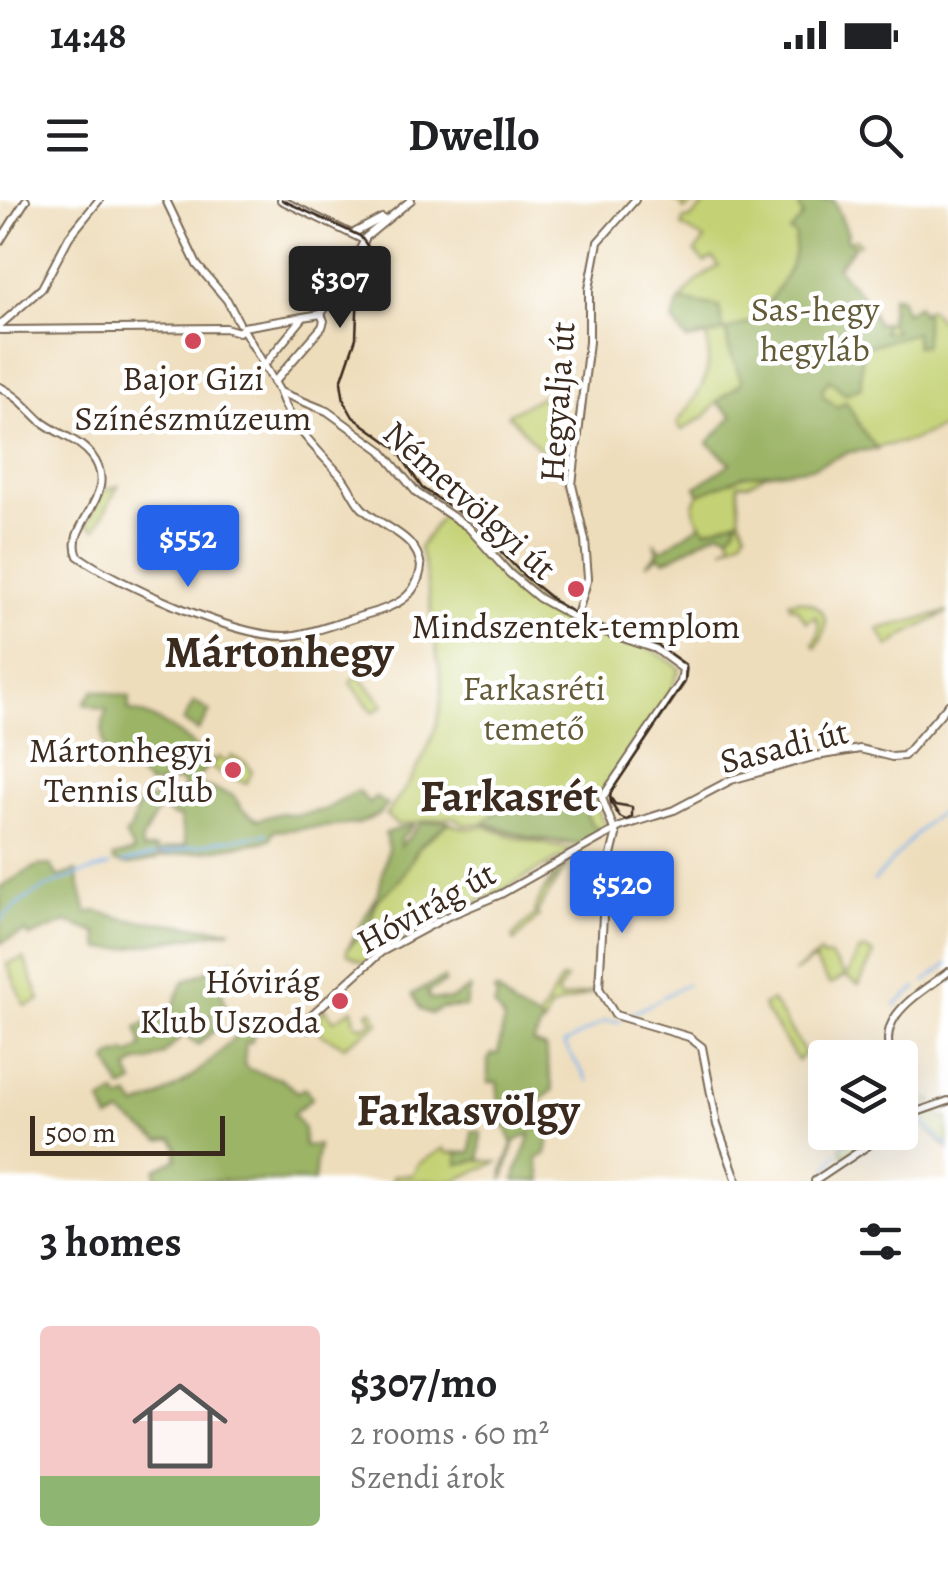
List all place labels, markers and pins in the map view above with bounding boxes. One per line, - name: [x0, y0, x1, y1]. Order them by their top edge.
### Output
- pin: $307: [281, 246, 399, 331]
- marker: Bajor Gizi Színészmúzeum: [182, 330, 204, 352]
- place label: Bajor Gizi Színészmúzeum: [74, 354, 312, 442]
- pin: $552: [129, 505, 247, 590]
- marker: Mindszentek-templom: [565, 578, 587, 600]
- place label: Mindszentek-templom: [412, 602, 740, 650]
- place label: Mártonhegyi Tennis Club: [29, 726, 213, 814]
- marker: Mártonhegyi Tennis Club: [222, 759, 244, 781]
- pin: $520: [563, 851, 681, 936]
- place label: Hóvirág Klub Uszoda: [139, 957, 321, 1045]
- marker: Hóvirág Klub Uszoda: [329, 990, 351, 1012]

